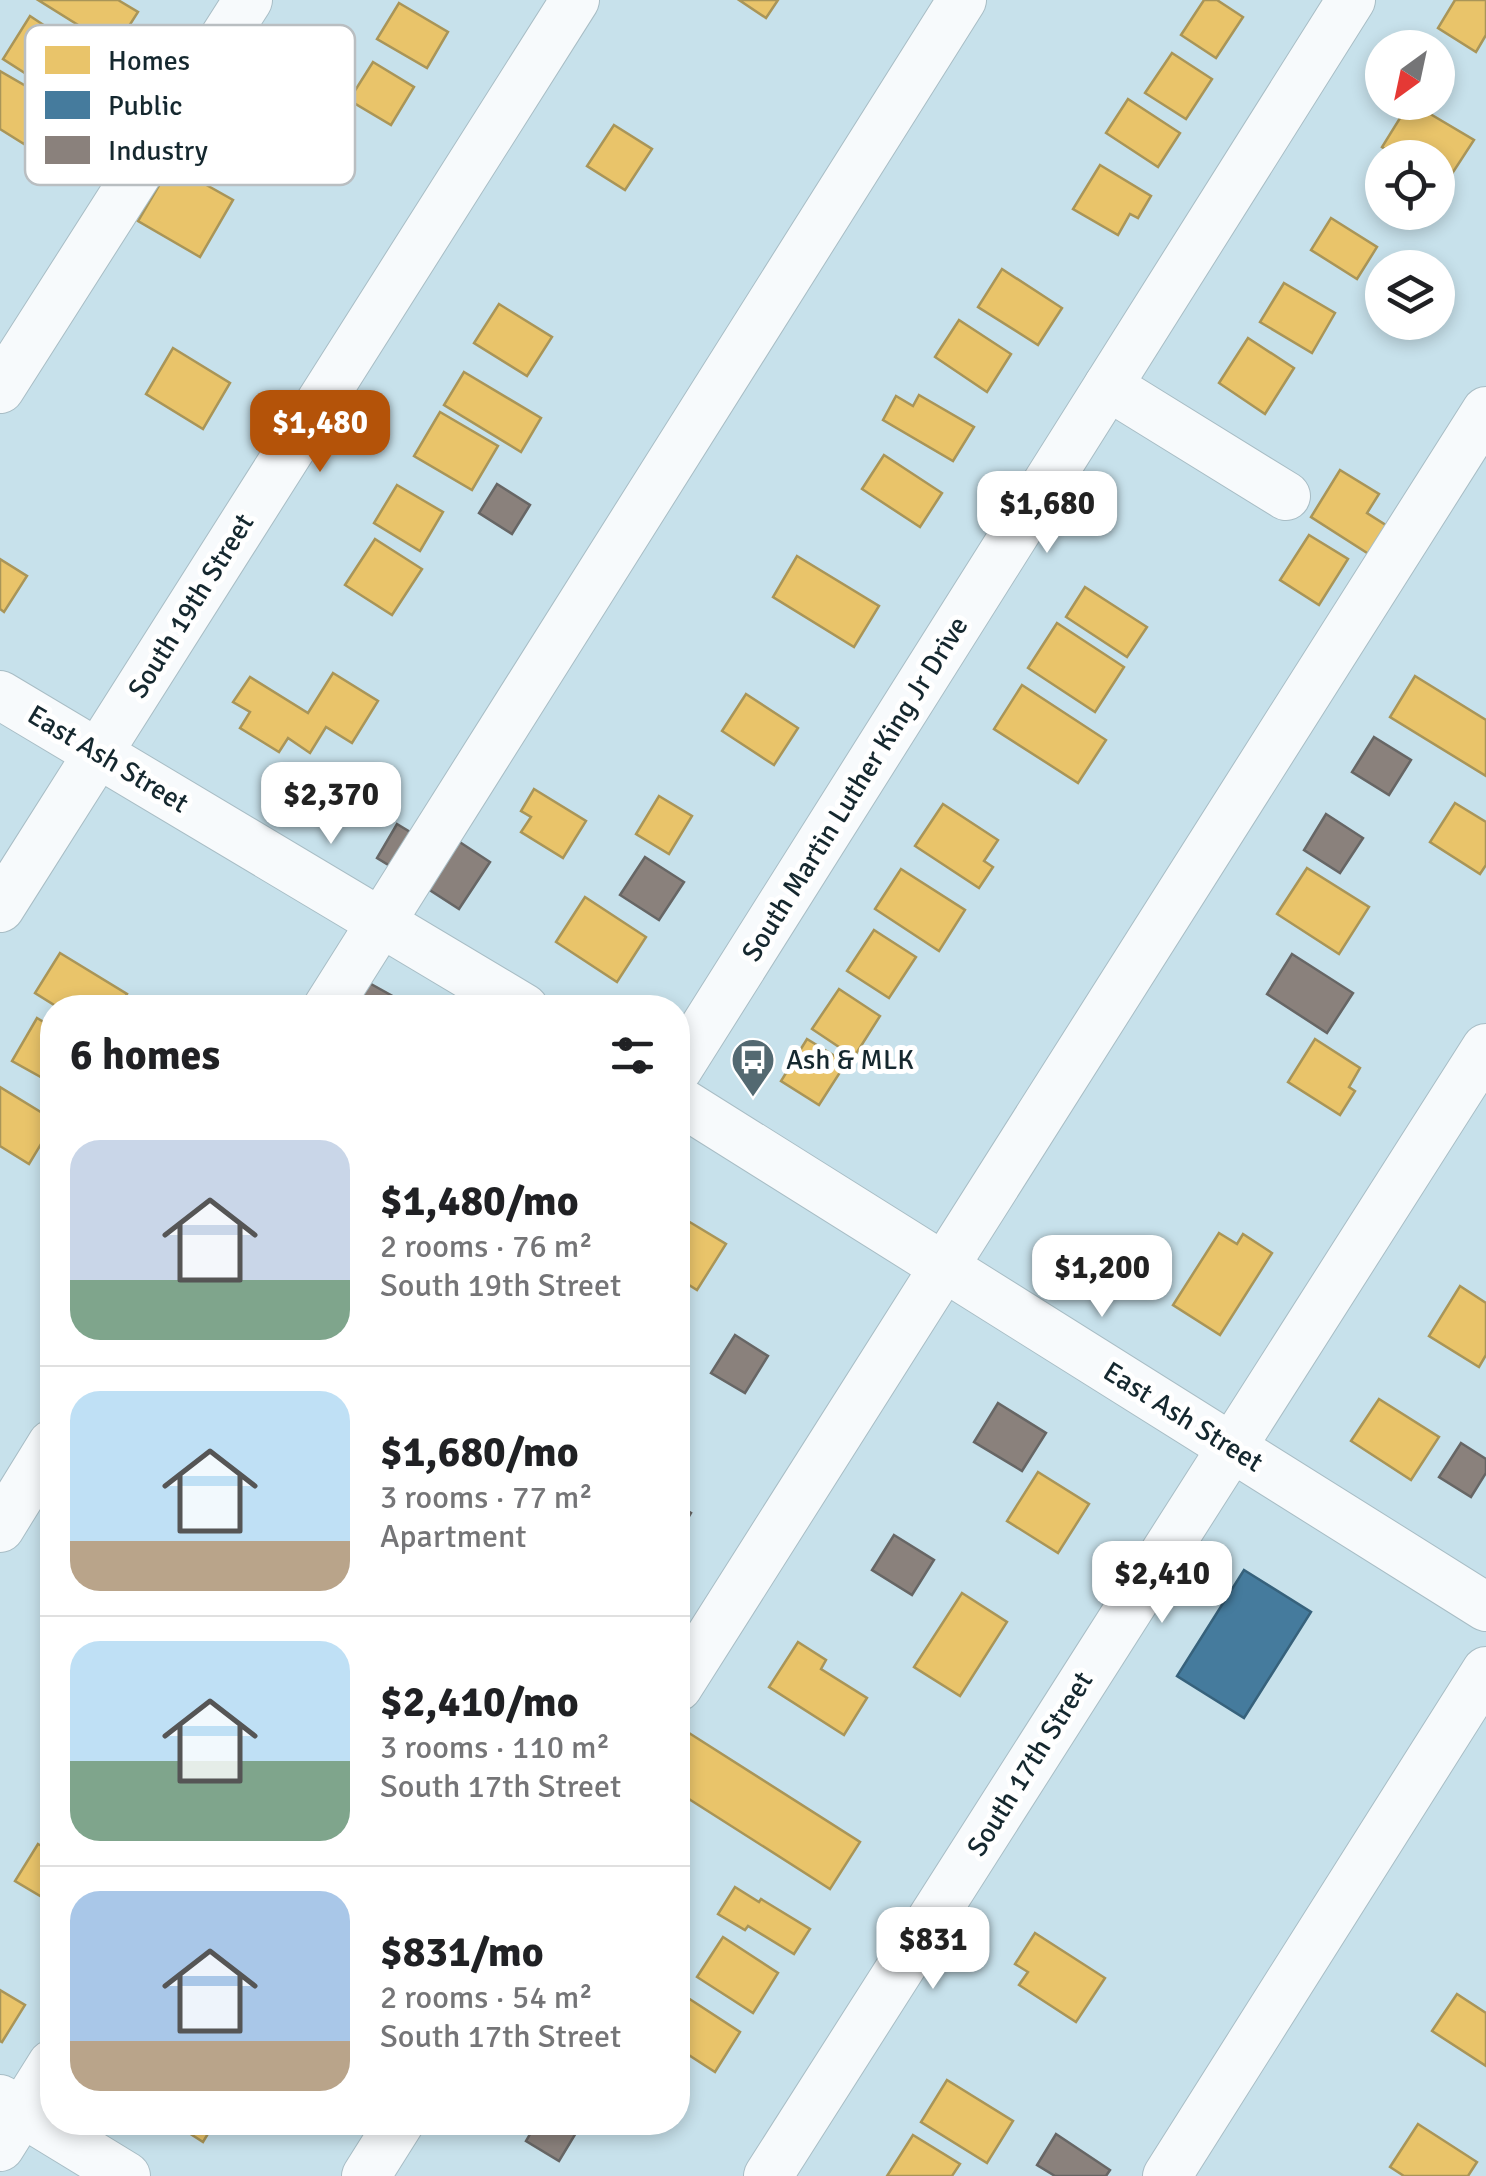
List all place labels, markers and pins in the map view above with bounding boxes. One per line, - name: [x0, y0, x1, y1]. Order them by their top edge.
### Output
- pin: $1,480: [239, 390, 401, 475]
- pin: $1,680: [966, 471, 1128, 556]
- pin: $2,370: [250, 762, 412, 847]
- bus stop icon: Ash & MLK: [730, 1037, 776, 1098]
- place label: Ash & MLK: [786, 1043, 914, 1077]
- pin: $1,200: [1021, 1235, 1183, 1320]
- pin: $2,410: [1081, 1541, 1243, 1626]
- pin: $831: [874, 1907, 992, 1992]

